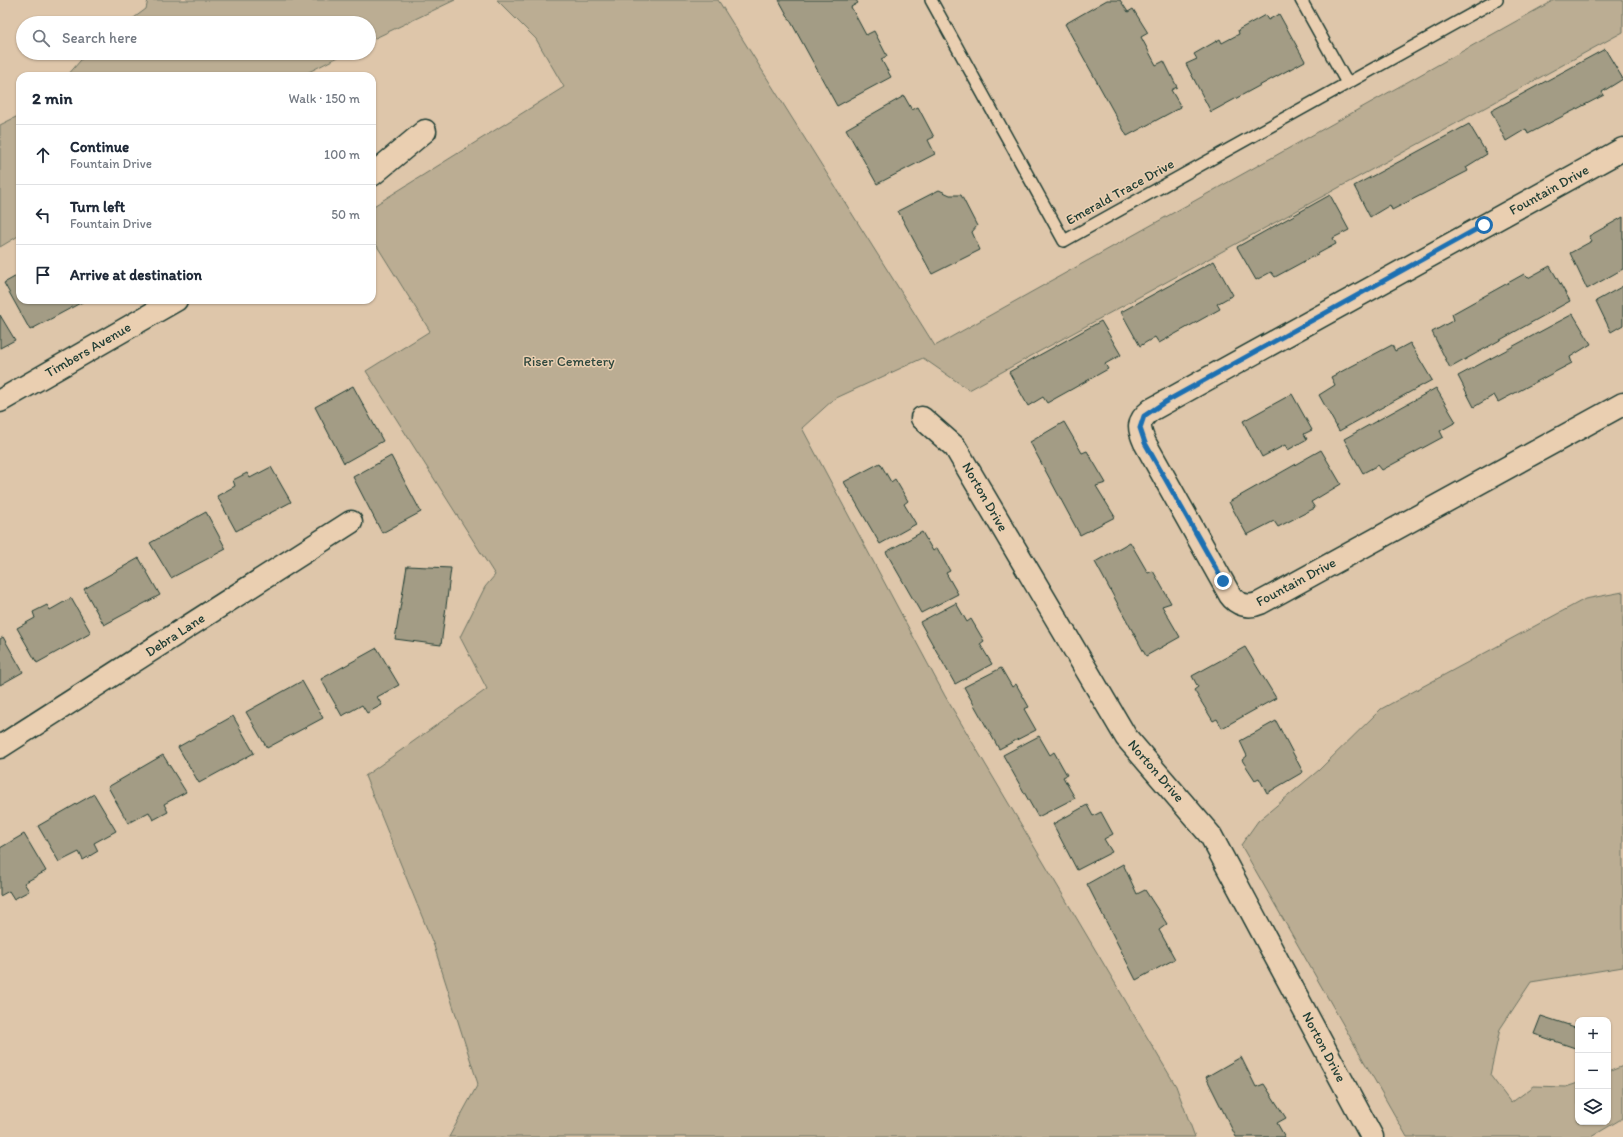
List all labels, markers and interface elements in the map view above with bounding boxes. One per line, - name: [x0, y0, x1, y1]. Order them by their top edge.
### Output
- search box: [16, 16, 376, 60]
- icon: search: [30, 27, 52, 49]
- text: Search here: [62, 29, 137, 47]
- text: 2 min: [32, 88, 72, 108]
- text: Walk · 150 m: [289, 91, 360, 106]
- text: Continue: [70, 138, 129, 156]
- icon: ahead: [32, 144, 54, 166]
- text: 100 m: [324, 147, 360, 162]
- street label: Emerald Trace Drive: [1063, 155, 1177, 229]
- text: Fountain Drive: [70, 156, 152, 171]
- street label: Fountain Drive: [1506, 161, 1592, 219]
- text: Turn left: [70, 198, 125, 216]
- icon: left: [32, 204, 54, 226]
- text: 50 m: [331, 207, 360, 222]
- text: Fountain Drive: [70, 216, 152, 231]
- route start: [1475, 216, 1493, 234]
- icon: arrive: [32, 264, 54, 286]
- text: Arrive at destination: [70, 266, 202, 284]
- street label: Timbers Avenue: [42, 318, 134, 382]
- park label: Riser Cemetery: [523, 353, 615, 370]
- street label: Norton Drive: [958, 459, 1012, 535]
- street label: Fountain Drive: [1253, 554, 1339, 610]
- route end: [1214, 572, 1232, 590]
- street label: Debra Lane: [142, 609, 208, 661]
- street label: Norton Drive: [1124, 736, 1188, 806]
- street label: Norton Drive: [1298, 1009, 1350, 1085]
- map controls: [1575, 1017, 1611, 1125]
- button: +: [1575, 1017, 1611, 1053]
- button: −: [1575, 1053, 1611, 1089]
- button: layers: [1575, 1089, 1611, 1125]

